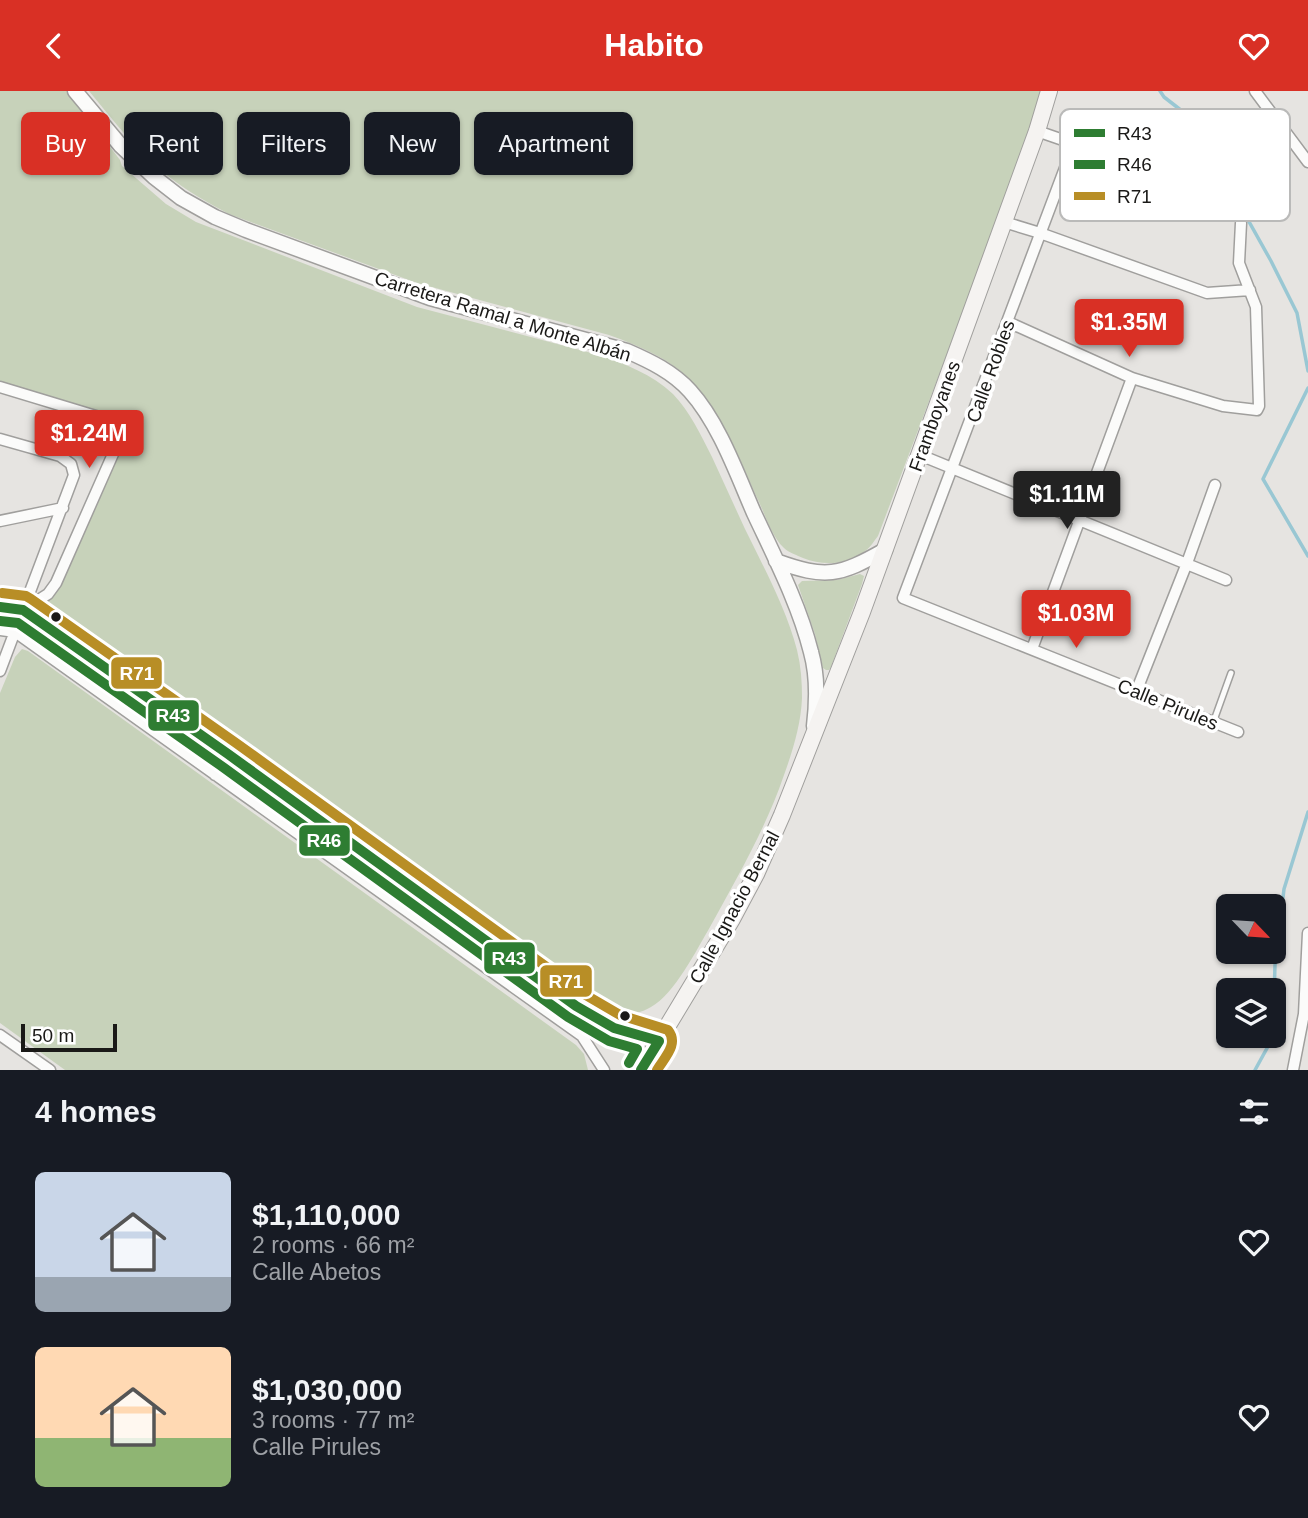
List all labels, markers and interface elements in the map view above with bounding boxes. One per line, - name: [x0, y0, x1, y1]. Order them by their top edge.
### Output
- icon: back: [35, 27, 73, 65]
- text: Habito: [604, 27, 704, 63]
- icon: heart: [1235, 27, 1273, 65]
- legend: [1060, 109, 1290, 221]
- chip: Buy: [21, 112, 110, 175]
- chip: Rent: [124, 112, 223, 175]
- chip: Filters: [237, 112, 350, 175]
- chip: New: [364, 112, 460, 175]
- chip: Apartment: [474, 112, 633, 175]
- text: R43: [1117, 123, 1152, 144]
- text: R46: [1117, 154, 1152, 175]
- text: R71: [1117, 186, 1152, 207]
- street label: Carretera Ramal a Monte Albán: [372, 267, 634, 366]
- pin: $1.35M: [1072, 299, 1186, 359]
- text: $1.35M: [1091, 309, 1167, 335]
- street label: Calle Robles: [962, 317, 1019, 425]
- street label: Framboyanes: [905, 358, 964, 474]
- pin: $1.24M: [32, 411, 146, 470]
- text: $1.24M: [51, 420, 127, 446]
- pin: $1.11M: [1010, 471, 1124, 531]
- text: $1.11M: [1029, 481, 1105, 507]
- pin: $1.03M: [1019, 591, 1133, 650]
- text: $1.03M: [1038, 600, 1114, 626]
- unlabelled marker: [49, 610, 63, 624]
- line badge: R71: [110, 656, 163, 690]
- text: R71: [120, 663, 155, 684]
- street label: Calle Pirules: [1114, 675, 1221, 734]
- line badge: R43: [147, 699, 200, 732]
- text: R43: [156, 705, 190, 726]
- line badge: R46: [298, 824, 351, 857]
- street label: Calle Ignacio Bernal: [685, 827, 784, 987]
- text: R46: [307, 830, 341, 851]
- north arrow: [1216, 894, 1286, 964]
- map controls: [1216, 894, 1286, 1048]
- line badge: R43: [483, 941, 536, 975]
- text: R43: [492, 948, 526, 969]
- line badge: R71: [539, 964, 593, 998]
- text: R71: [549, 971, 584, 992]
- button: layers: [1216, 978, 1286, 1048]
- unlabelled marker: [618, 1009, 632, 1023]
- scale bar: [21, 1021, 117, 1053]
- text: 50 m: [32, 1025, 74, 1046]
- icon: filters: [1235, 1093, 1273, 1131]
- text: 4 homes: [35, 1095, 157, 1128]
- text: $1,110,000: [252, 1198, 401, 1231]
- icon: home: [91, 1200, 175, 1284]
- icon: heart: [1235, 1223, 1273, 1261]
- text: 2 rooms · 66 m²: [252, 1232, 414, 1258]
- text: Calle Abetos: [252, 1259, 381, 1285]
- text: $1,030,000: [252, 1373, 402, 1406]
- icon: home: [91, 1375, 175, 1459]
- icon: heart: [1235, 1398, 1273, 1436]
- text: 3 rooms · 77 m²: [252, 1407, 414, 1433]
- text: Calle Pirules: [252, 1434, 381, 1460]

